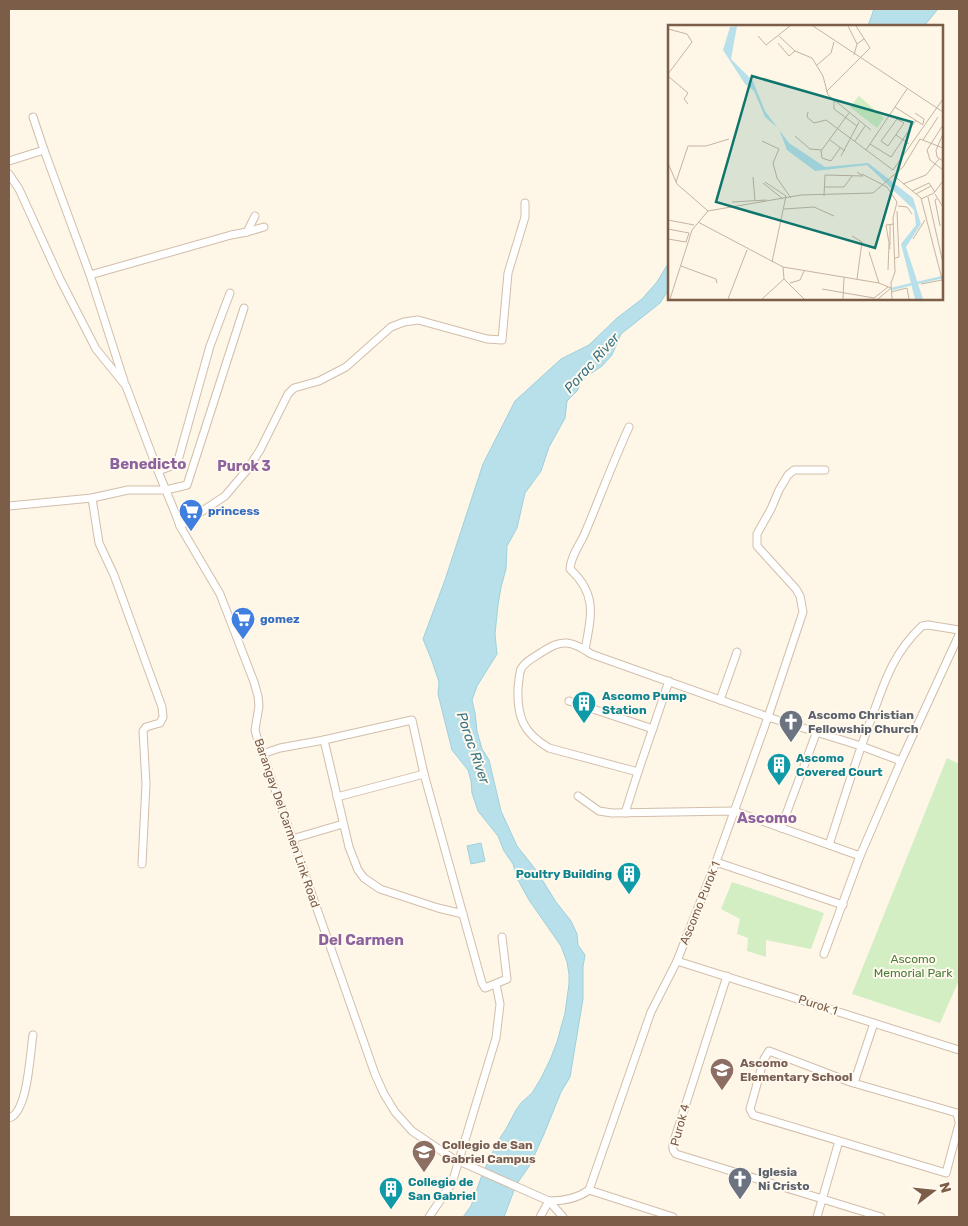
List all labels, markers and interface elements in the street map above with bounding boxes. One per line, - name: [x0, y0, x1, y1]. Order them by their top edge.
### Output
- inset map: [668, 25, 943, 300]
- water label: Porac River: [561, 329, 624, 397]
- district label: Benedicto: [110, 455, 186, 473]
- district label: Purok 3: [217, 458, 271, 475]
- supermarket icon: princess: [178, 498, 204, 532]
- place label: princess: [208, 504, 260, 518]
- supermarket icon: gomez: [230, 606, 256, 640]
- place label: gomez: [260, 612, 300, 626]
- place label: Ascomo Pump Station: [602, 689, 687, 717]
- building icon: Ascomo Pump Station: [571, 690, 597, 724]
- place label: Ascomo Christian Fellowship Church: [808, 708, 919, 736]
- church icon: Ascomo Christian Fellowship Church: [778, 709, 804, 743]
- water label: Porac River: [453, 710, 493, 787]
- street label: Barangay Del Carmen Link Road: [251, 737, 323, 909]
- place label: Ascomo Covered Court: [796, 751, 883, 779]
- building icon: Ascomo Covered Court: [766, 752, 792, 786]
- district label: Ascomo: [737, 809, 797, 827]
- street label: Ascomo Purok 1: [677, 859, 723, 947]
- building icon: Poultry Building: [616, 861, 642, 895]
- place label: Poultry Building: [516, 867, 612, 881]
- district label: Del Carmen: [318, 931, 404, 949]
- park label: Ascomo Memorial Park: [874, 952, 953, 980]
- street label: Purok 1: [797, 992, 839, 1018]
- place label: Ascomo Elementary School: [740, 1056, 852, 1084]
- school or university icon: Ascomo Elementary School: [709, 1057, 735, 1091]
- street label: Purok 4: [668, 1102, 692, 1147]
- place label: Collegio de San Gabriel Campus: [442, 1138, 536, 1166]
- school or university icon: Collegio de San Gabriel Campus: [411, 1139, 437, 1173]
- place label: Iglesia Ni Cristo: [758, 1165, 809, 1193]
- church icon: Iglesia Ni Cristo: [727, 1166, 753, 1200]
- north arrow: [908, 1166, 958, 1216]
- place label: Collegio de San Gabriel: [408, 1175, 476, 1203]
- building icon: Collegio de San Gabriel: [378, 1176, 404, 1210]
- text: N: [935, 1180, 955, 1195]

